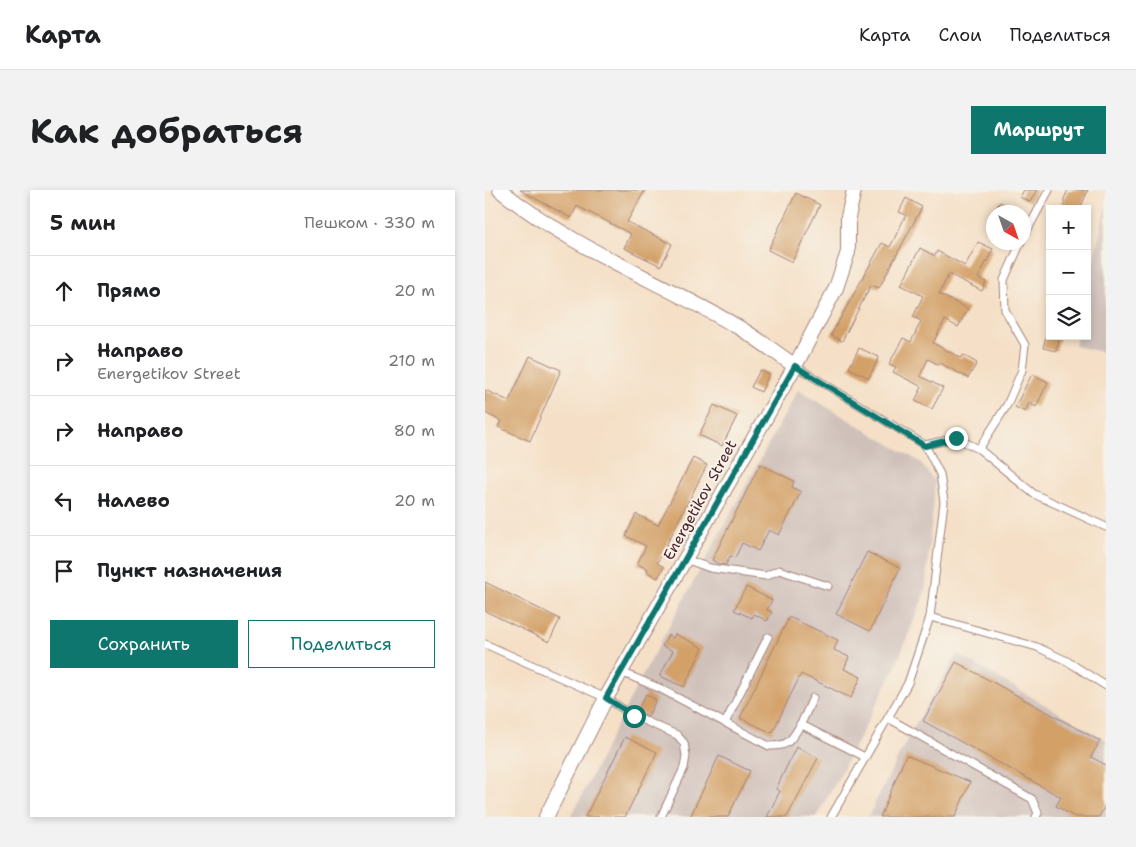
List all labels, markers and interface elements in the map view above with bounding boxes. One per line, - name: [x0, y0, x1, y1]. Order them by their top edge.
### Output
- text: Карта: [25, 19, 101, 51]
- text: Карта: [859, 23, 910, 47]
- text: Слои: [938, 23, 982, 47]
- text: Поделиться: [1010, 23, 1111, 47]
- button: Маршрут: [971, 106, 1106, 154]
- text: Как добраться: [30, 107, 303, 154]
- north arrow: [986, 205, 1031, 250]
- map controls: [1046, 205, 1091, 340]
- button: +: [1046, 205, 1091, 250]
- text: 5 мин: [50, 209, 116, 237]
- text: Пешком · 330 m: [304, 212, 435, 233]
- button: −: [1046, 250, 1091, 295]
- icon: ahead: [50, 277, 78, 305]
- text: Прямо: [97, 278, 161, 303]
- text: 20 m: [394, 280, 435, 301]
- button: layers: [1046, 295, 1091, 340]
- text: Направо: [97, 338, 183, 363]
- icon: right: [50, 347, 78, 375]
- text: 210 m: [388, 350, 435, 371]
- text: Energetikov Street: [97, 363, 241, 384]
- icon: right: [50, 417, 78, 445]
- text: Направо: [97, 418, 183, 443]
- text: 80 m: [394, 420, 435, 441]
- route end: [945, 427, 968, 450]
- street label: Energetikov Street: [659, 436, 741, 564]
- icon: left: [50, 487, 78, 515]
- text: Налево: [97, 488, 170, 513]
- text: 20 m: [394, 490, 435, 511]
- icon: arrive: [50, 557, 78, 585]
- text: Пункт назначения: [97, 558, 282, 583]
- button: Сохранить: [50, 620, 238, 668]
- button: Поделиться: [248, 620, 435, 668]
- route start: [623, 705, 646, 728]

